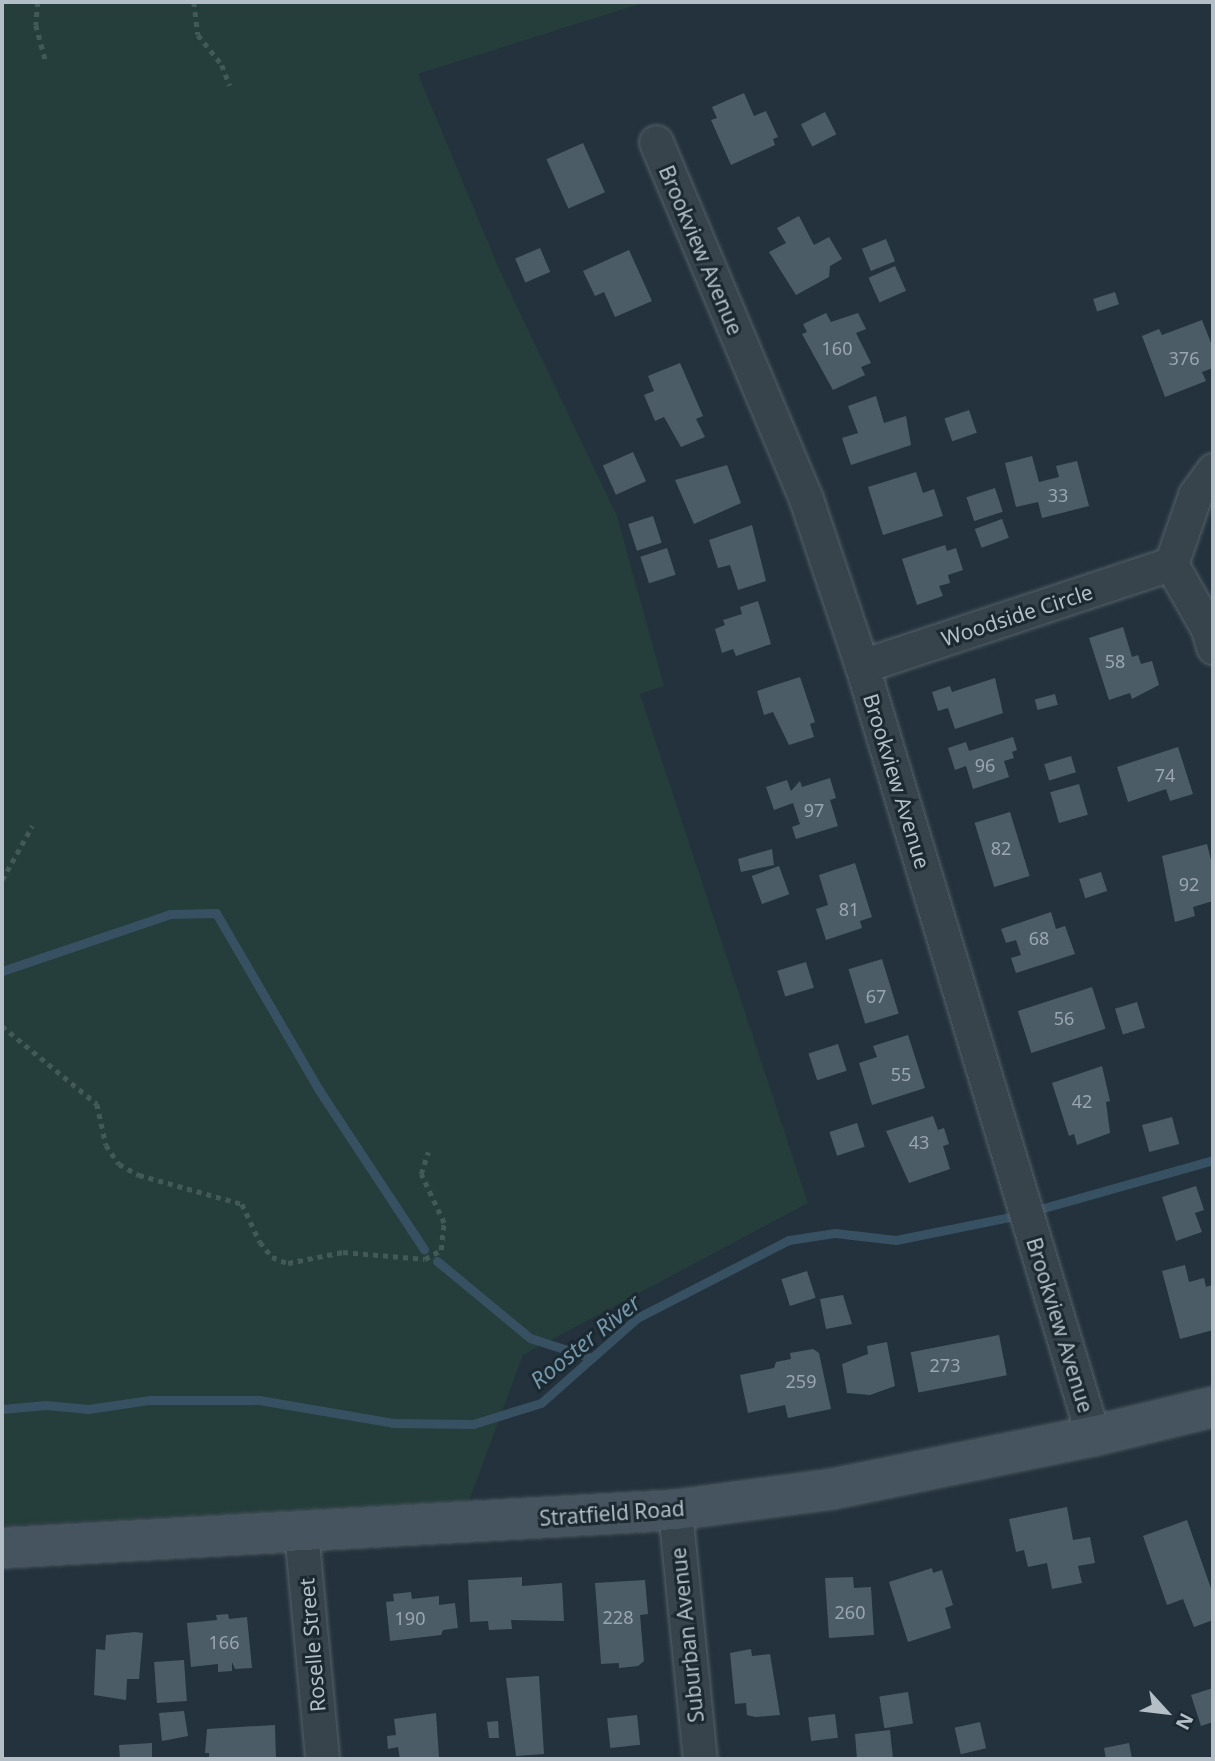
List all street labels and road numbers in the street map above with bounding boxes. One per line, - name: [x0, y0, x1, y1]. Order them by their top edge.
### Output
- street label: Brookview Avenue: [654, 161, 748, 339]
- street label: Woodside Circle: [938, 579, 1096, 651]
- street label: Brookview Avenue: [858, 690, 936, 872]
- street label: Brookview Avenue: [1021, 1234, 1099, 1416]
- street label: Stratfield Road: [539, 1495, 685, 1531]
- street label: Suburban Avenue: [665, 1546, 709, 1724]
- street label: Roselle Street: [294, 1577, 330, 1713]

